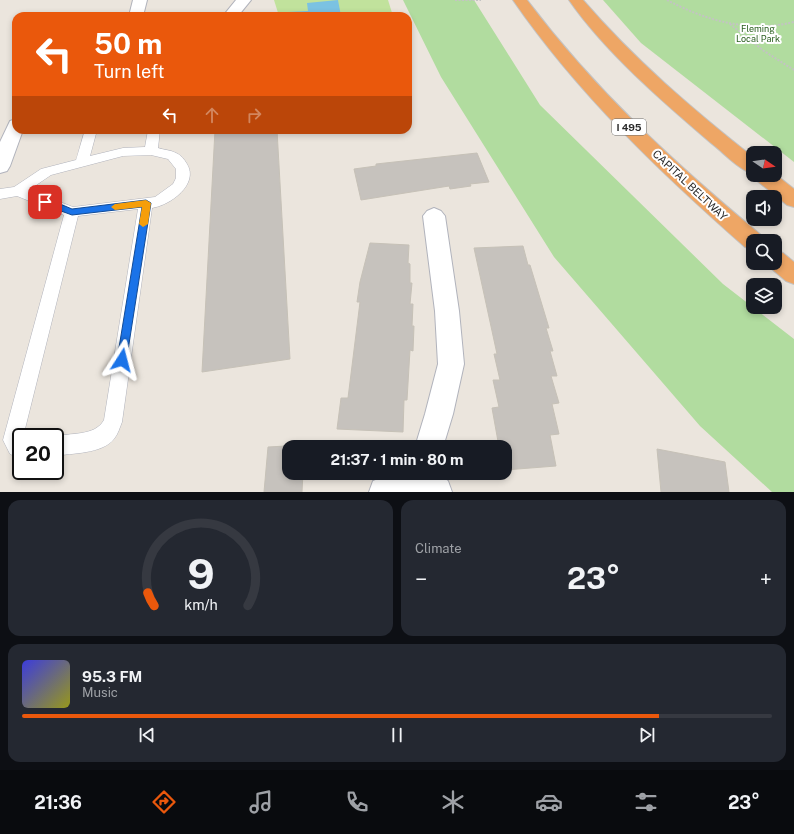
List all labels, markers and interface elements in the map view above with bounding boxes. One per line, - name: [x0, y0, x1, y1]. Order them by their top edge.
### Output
- park label: Fleming Local Park: [736, 23, 780, 44]
- text: 50 m: [94, 27, 162, 60]
- icon: left: [28, 28, 80, 80]
- text: Turn left: [94, 61, 164, 82]
- icon: left: [159, 104, 181, 126]
- icon: ahead: [201, 104, 223, 126]
- icon: right: [243, 104, 265, 126]
- road number: I 495: [612, 119, 646, 135]
- north arrow: [746, 146, 782, 182]
- map controls: [746, 146, 782, 314]
- street label: CAPITAL BELTWAY: [650, 147, 730, 223]
- pin: [28, 185, 62, 219]
- button: sound: [746, 190, 782, 226]
- icon: arrive: [34, 191, 56, 213]
- button: search: [746, 234, 782, 270]
- button: layers: [746, 278, 782, 314]
- position arrow: [101, 339, 143, 381]
- speed limit sign: 20: [12, 428, 64, 480]
- text: 21:37 · 1 min · 80 m: [331, 451, 464, 468]
- text: Climate: [415, 541, 462, 556]
- text: 9: [187, 549, 214, 598]
- text: 23°: [567, 560, 620, 596]
- text: −: [415, 566, 427, 592]
- text: +: [760, 566, 772, 592]
- text: km/h: [184, 596, 217, 613]
- text: 95.3 FM: [82, 668, 142, 685]
- text: Music: [82, 685, 118, 700]
- icon: previous: [136, 724, 158, 746]
- icon: pause: [386, 724, 408, 746]
- icon: next: [636, 724, 658, 746]
- icon: directions: [150, 788, 178, 816]
- icon: music: [247, 788, 275, 816]
- icon: phone: [343, 788, 371, 816]
- icon: climate: [439, 788, 467, 816]
- icon: car: [535, 788, 563, 816]
- icon: filters: [632, 788, 660, 816]
- text: 21:36: [34, 792, 82, 813]
- text: 23°: [728, 792, 760, 813]

